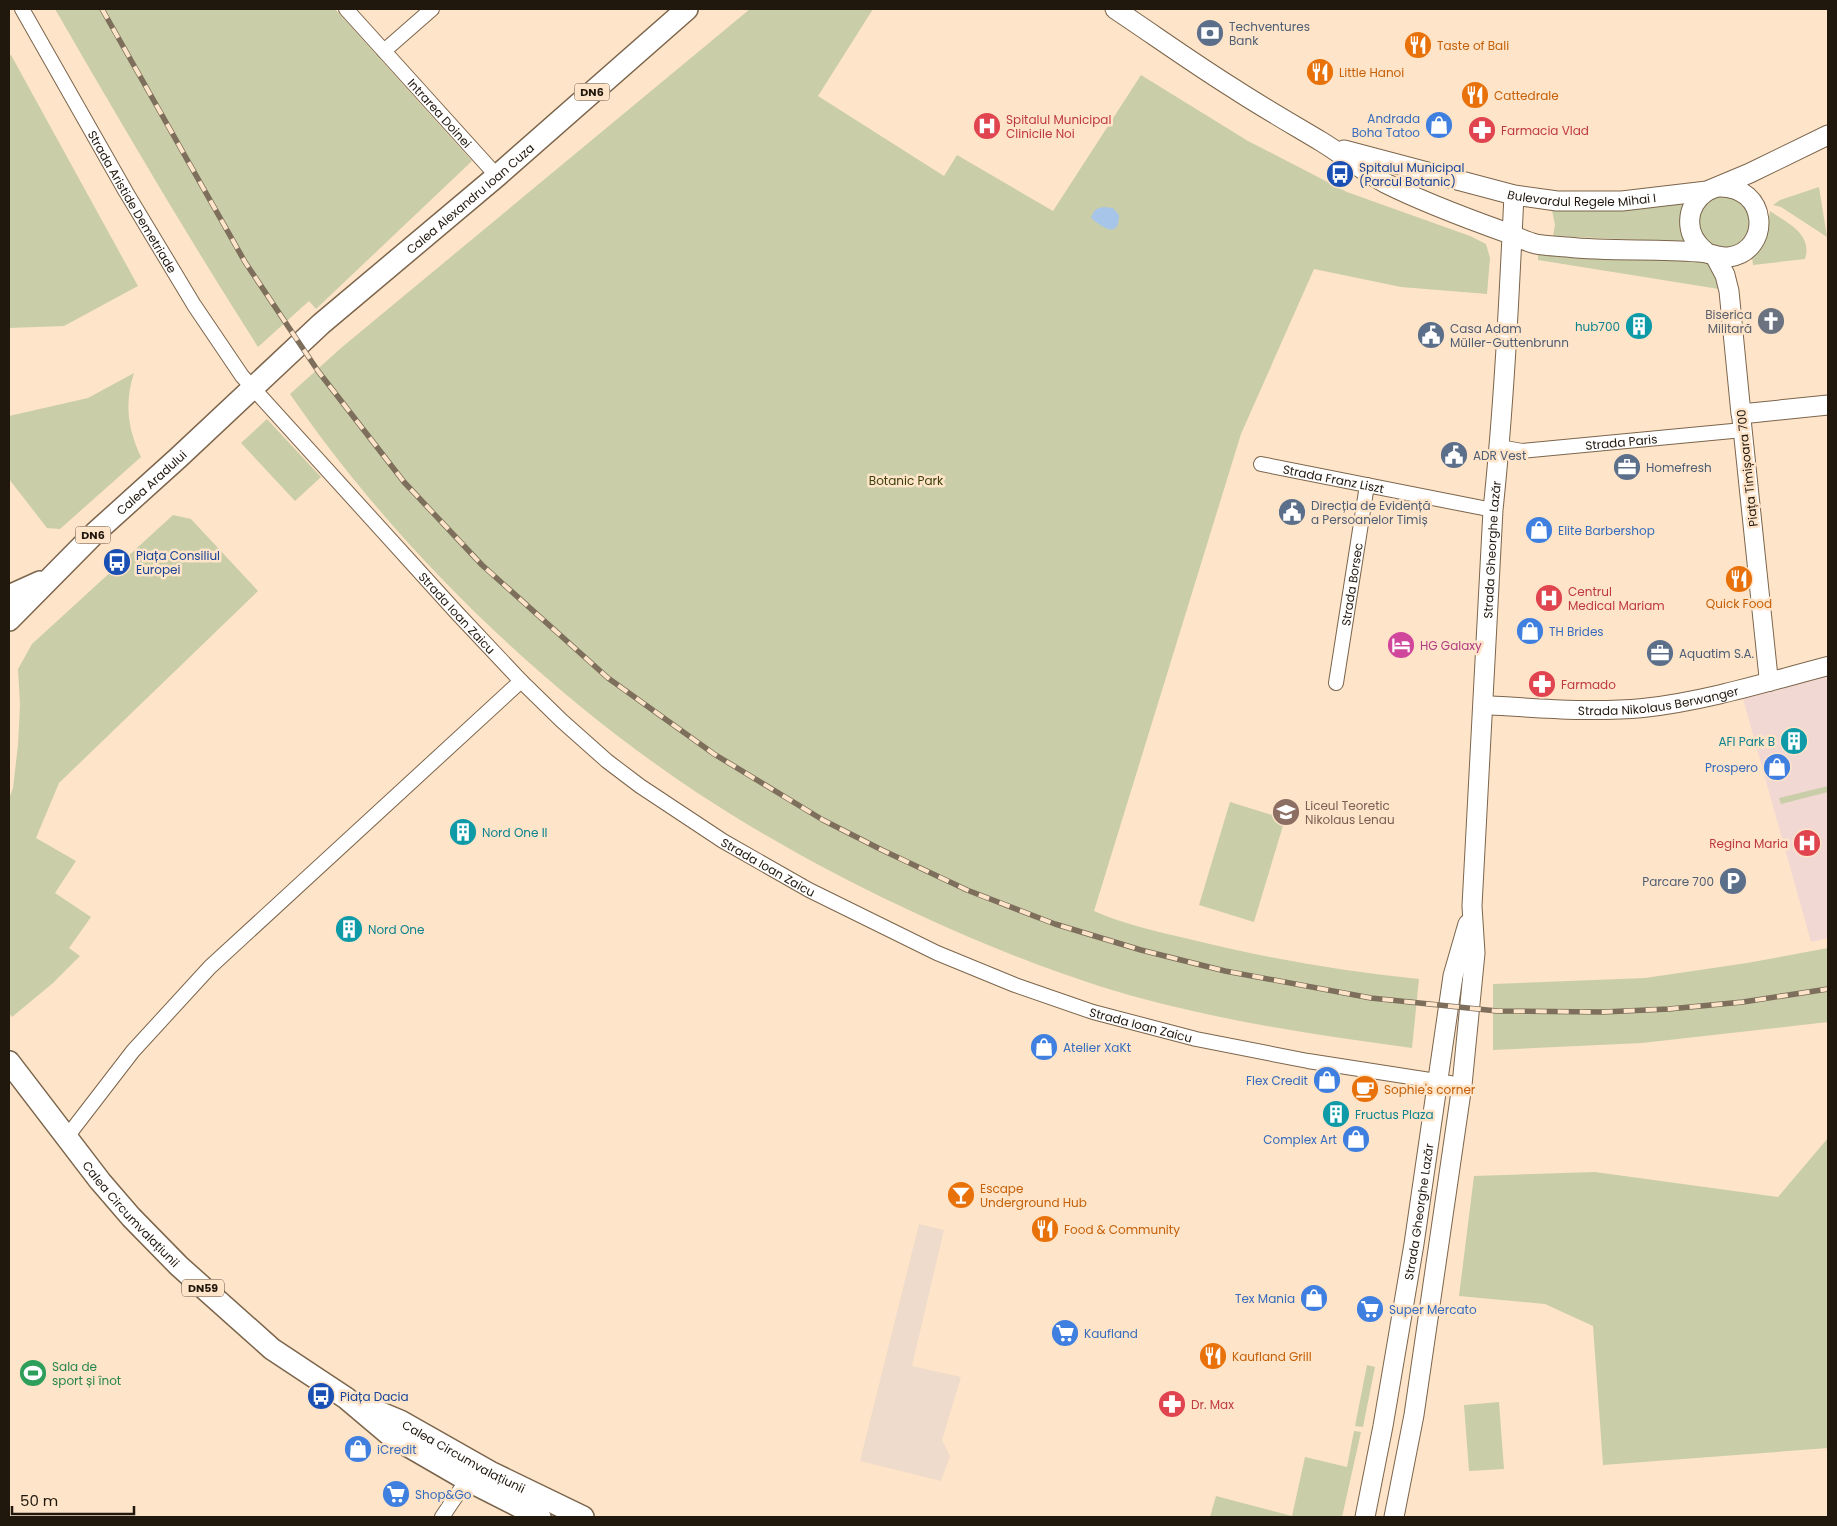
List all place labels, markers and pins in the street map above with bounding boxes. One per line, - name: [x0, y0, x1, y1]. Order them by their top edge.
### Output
- bank icon: Techventures Bank: [1195, 18, 1225, 48]
- place label: Techventures Bank: [1229, 18, 1310, 49]
- restaurant icon: Taste of Bali: [1403, 30, 1433, 60]
- place label: Taste of Bali: [1437, 37, 1509, 54]
- restaurant icon: Little Hanoi: [1305, 57, 1335, 87]
- place label: Little Hanoi: [1339, 64, 1404, 81]
- restaurant icon: Cattedrale: [1460, 80, 1490, 110]
- place label: Cattedrale: [1494, 87, 1559, 104]
- place label: Andrada Boha Tatoo: [1352, 110, 1420, 141]
- shop icon: Andrada Boha Tatoo: [1424, 110, 1454, 140]
- hospital icon: Spitalul Municipal Clinicile Noi: [972, 111, 1002, 141]
- place label: Spitalul Municipal Clinicile Noi: [1006, 111, 1111, 142]
- pharmacy icon: Farmacia Vlad: [1467, 115, 1497, 145]
- place label: Farmacia Vlad: [1501, 122, 1589, 139]
- bus stop icon: Spitalul Municipal (Parcul Botanic): [1325, 159, 1355, 189]
- place label: Spitalul Municipal (Parcul Botanic): [1359, 159, 1464, 190]
- place label: Biserica Militară: [1705, 306, 1752, 337]
- church icon: Biserica Militară: [1756, 306, 1786, 336]
- building icon: hub700: [1624, 311, 1654, 341]
- place label: hub700: [1575, 318, 1620, 335]
- public building icon: Casa Adam Müller-Guttenbrunn: [1416, 320, 1446, 350]
- place label: Casa Adam Müller-Guttenbrunn: [1450, 320, 1569, 351]
- public building icon: ADR Vest: [1439, 440, 1469, 470]
- place label: ADR Vest: [1473, 447, 1526, 464]
- office icon: Homefresh: [1612, 452, 1642, 482]
- place label: Homefresh: [1646, 459, 1712, 476]
- public building icon: Direcția de Evidență a Persoanelor Timiș: [1277, 497, 1307, 527]
- place label: Direcția de Evidență a Persoanelor Timiș: [1311, 497, 1431, 528]
- shop icon: Elite Barbershop: [1524, 515, 1554, 545]
- place label: Elite Barbershop: [1558, 522, 1655, 539]
- bus stop icon: Piața Consiliul Europei: [102, 547, 132, 577]
- place label: Piața Consiliul Europei: [136, 547, 220, 578]
- restaurant icon: Quick Food: [1724, 564, 1754, 594]
- hospital icon: Centrul Medical Mariam: [1534, 583, 1564, 613]
- place label: Centrul Medical Mariam: [1568, 583, 1665, 614]
- place label: Quick Food: [1706, 595, 1772, 612]
- shop icon: TH Brides: [1515, 616, 1545, 646]
- place label: TH Brides: [1549, 623, 1604, 640]
- hotel icon: HG Galaxy: [1386, 630, 1416, 660]
- place label: HG Galaxy: [1420, 637, 1482, 654]
- office icon: Aquatim S.A.: [1645, 638, 1675, 668]
- place label: Aquatim S.A.: [1679, 645, 1754, 662]
- pharmacy icon: Farmado: [1527, 669, 1557, 699]
- place label: Farmado: [1561, 676, 1616, 693]
- building icon: AFI Park B: [1779, 726, 1809, 756]
- place label: AFI Park B: [1718, 733, 1775, 750]
- shop icon: Prospero: [1762, 752, 1792, 782]
- place label: Prospero: [1705, 759, 1758, 776]
- school or university icon: Liceul Teoretic Nikolaus Lenau: [1271, 797, 1301, 827]
- place label: Liceul Teoretic Nikolaus Lenau: [1305, 797, 1395, 828]
- building icon: Nord One II: [448, 817, 478, 847]
- place label: Nord One II: [482, 824, 548, 841]
- hospital icon: Regina Maria: [1792, 828, 1822, 858]
- place label: Regina Maria: [1709, 835, 1788, 852]
- parking icon: Parcare 700: [1718, 866, 1748, 896]
- place label: Parcare 700: [1642, 873, 1714, 890]
- building icon: Nord One: [334, 914, 364, 944]
- place label: Nord One: [368, 921, 424, 938]
- shop icon: Atelier XaKt: [1029, 1032, 1059, 1062]
- place label: Atelier XaKt: [1063, 1039, 1131, 1056]
- shop icon: Flex Credit: [1312, 1065, 1342, 1095]
- place label: Flex Credit: [1246, 1072, 1308, 1089]
- cafe icon: Sophie's corner: [1350, 1074, 1380, 1104]
- place label: Sophie's corner: [1384, 1081, 1476, 1098]
- building icon: Fructus Plaza: [1321, 1099, 1351, 1129]
- place label: Fructus Plaza: [1355, 1106, 1434, 1123]
- shop icon: Complex Art: [1341, 1124, 1371, 1154]
- place label: Complex Art: [1263, 1131, 1337, 1148]
- bar icon: Escape Underground Hub: [946, 1180, 976, 1210]
- place label: Escape Underground Hub: [980, 1180, 1087, 1211]
- restaurant icon: Food & Community: [1030, 1214, 1060, 1244]
- place label: Food & Community: [1064, 1221, 1180, 1238]
- shop icon: Tex Mania: [1299, 1283, 1329, 1313]
- place label: Tex Mania: [1235, 1290, 1295, 1307]
- supermarket icon: Super Mercato: [1355, 1294, 1385, 1324]
- place label: Super Mercato: [1389, 1301, 1477, 1318]
- supermarket icon: Kaufland: [1050, 1318, 1080, 1348]
- place label: Kaufland: [1084, 1325, 1138, 1342]
- restaurant icon: Kaufland Grill: [1198, 1341, 1228, 1371]
- place label: Kaufland Grill: [1232, 1348, 1312, 1365]
- sports icon: Sala de sport și înot: [18, 1358, 48, 1388]
- place label: Sala de sport și înot: [52, 1358, 121, 1389]
- bus stop icon: Piața Dacia: [306, 1381, 336, 1411]
- place label: Piața Dacia: [340, 1388, 409, 1405]
- pharmacy icon: Dr. Max: [1157, 1389, 1187, 1419]
- place label: Dr. Max: [1191, 1396, 1234, 1413]
- shop icon: iCredit: [343, 1434, 373, 1464]
- place label: iCredit: [377, 1441, 417, 1458]
- supermarket icon: Shop&Go: [381, 1479, 411, 1509]
- place label: Shop&Go: [415, 1486, 472, 1503]

